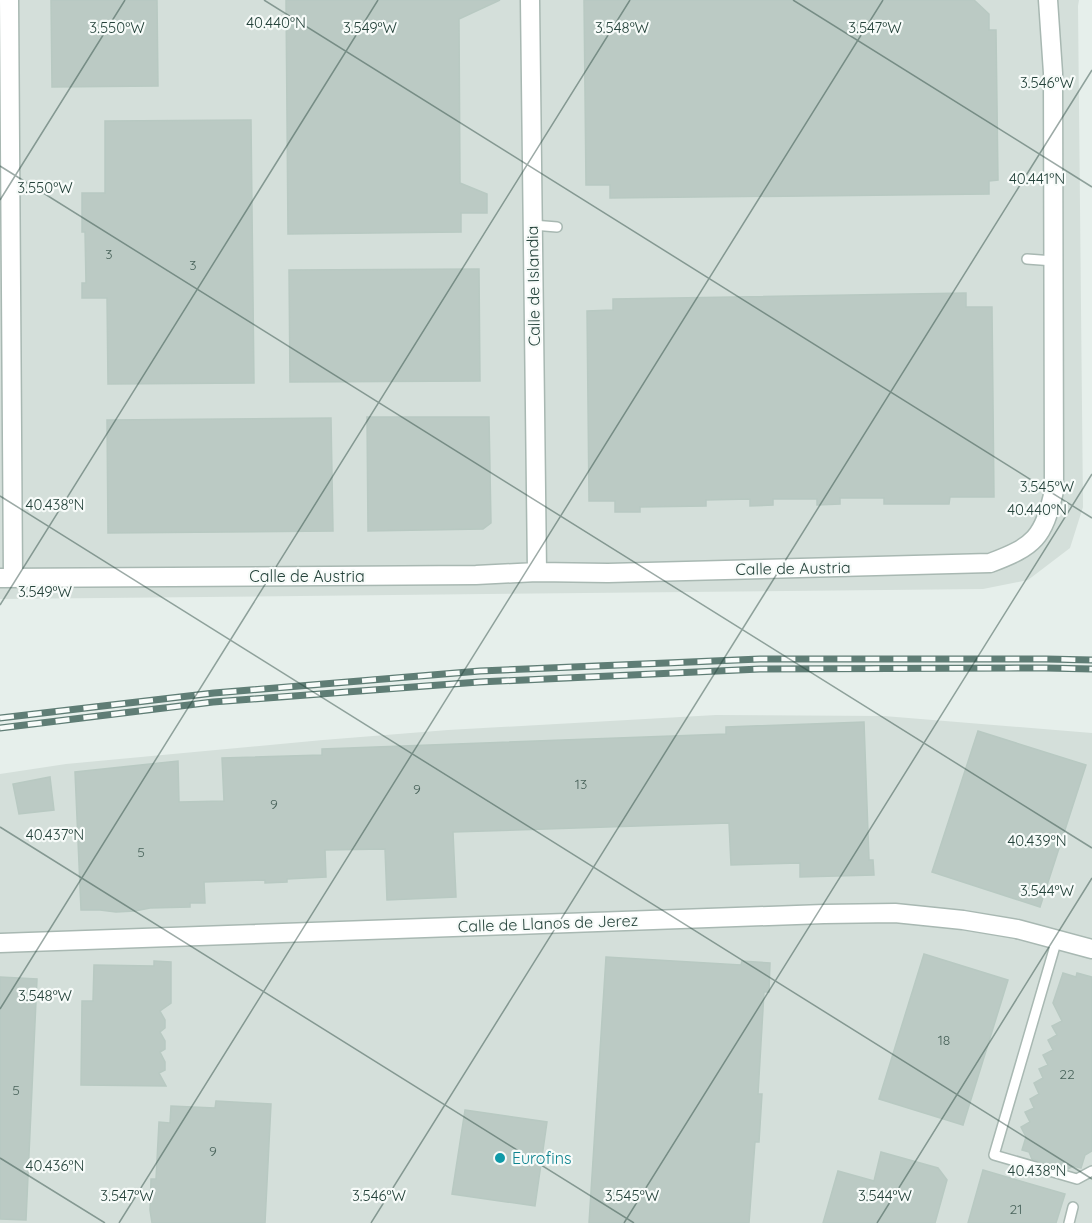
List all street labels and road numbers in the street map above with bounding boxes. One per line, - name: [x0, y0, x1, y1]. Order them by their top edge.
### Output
- street label: Calle de Islandia: [522, 225, 544, 347]
- street label: Calle de Austria: [735, 557, 851, 579]
- street label: Calle de Austria: [249, 566, 365, 586]
- street label: Calle de Llanos de Jerez: [458, 910, 638, 936]

